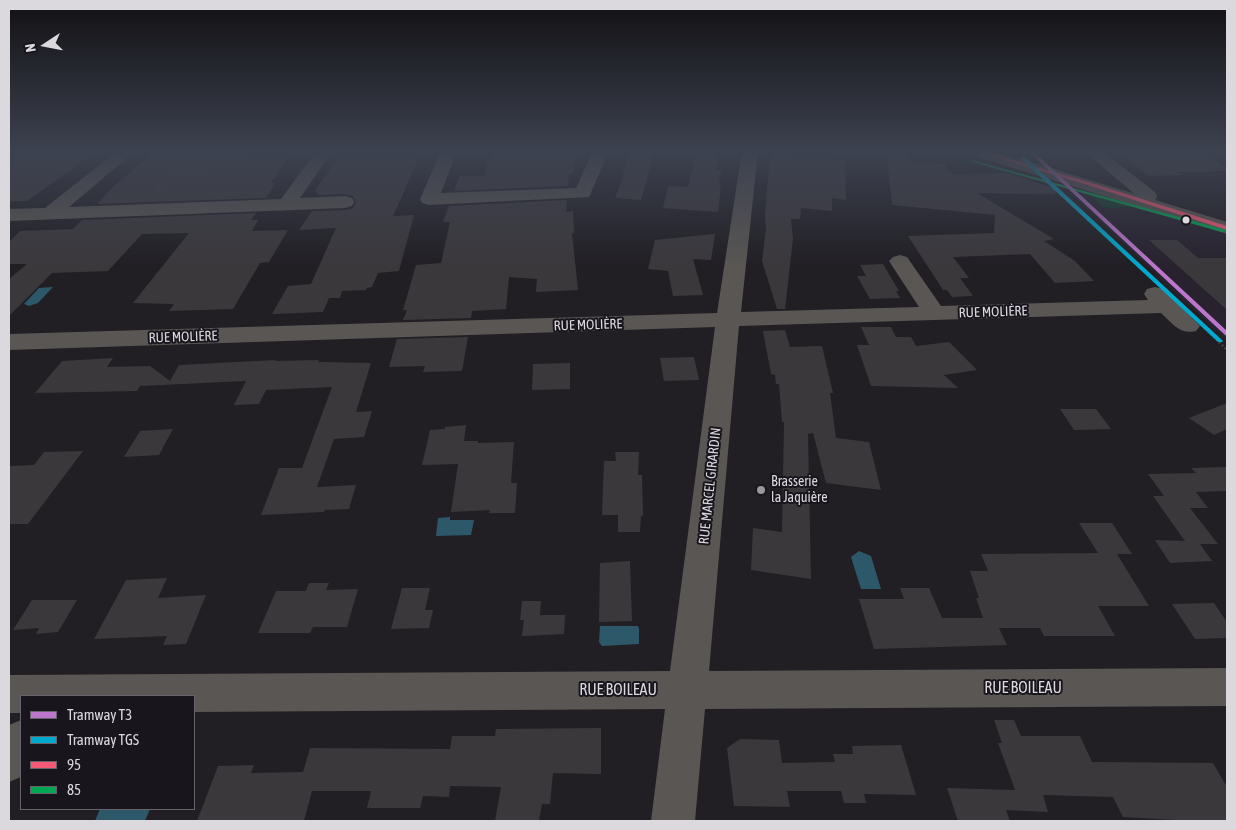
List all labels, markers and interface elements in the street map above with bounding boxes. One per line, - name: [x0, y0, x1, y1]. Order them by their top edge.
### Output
- north arrow: [20, 20, 70, 70]
- text: N: [22, 42, 39, 53]
- unlabelled marker: [1181, 215, 1191, 225]
- street label: RUE MOLIÈRE: [958, 302, 1028, 322]
- street label: RUE MOLIÈRE: [553, 315, 623, 335]
- street label: RUE MOLIÈRE: [148, 327, 218, 347]
- street label: RUE MARCEL GIRARDIN: [696, 427, 724, 545]
- place label: Brasserie la Jaquière: [771, 474, 828, 507]
- marker: Brasserie la Jaquière: [755, 484, 767, 496]
- street label: RUE BOILEAU: [984, 678, 1062, 698]
- street label: RUE BOILEAU: [579, 680, 657, 700]
- legend: [20, 695, 195, 810]
- text: Tramway T3: [67, 706, 132, 723]
- text: Tramway TGS: [67, 731, 139, 748]
- text: 95: [67, 756, 81, 773]
- text: 85: [67, 781, 81, 798]

